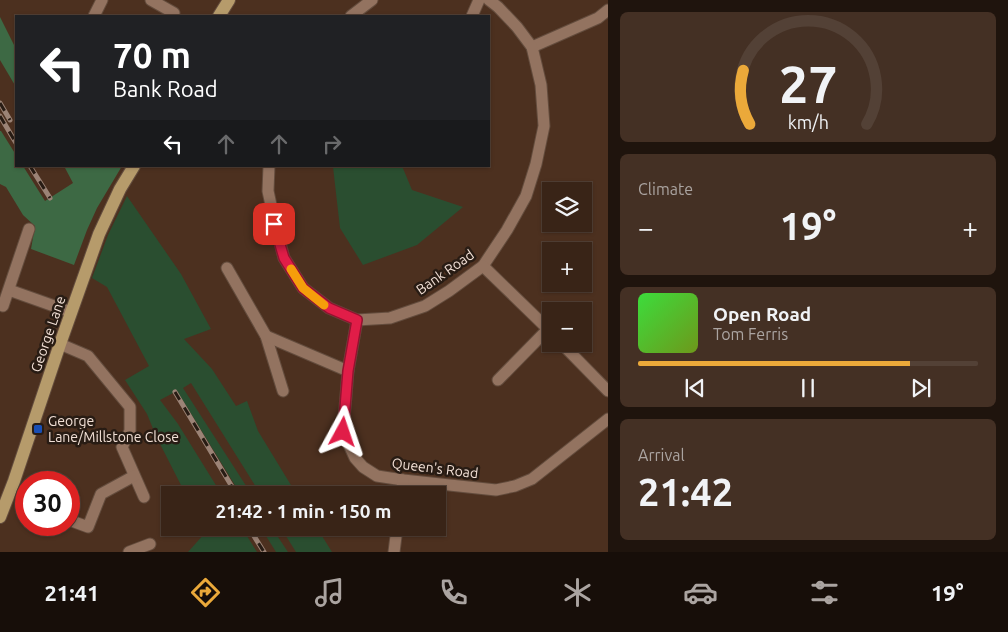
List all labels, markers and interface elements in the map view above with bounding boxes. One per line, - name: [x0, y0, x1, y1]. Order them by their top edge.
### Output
- icon: left: [30, 35, 95, 100]
- text: 70 m: [113, 35, 191, 75]
- text: 27: [779, 55, 837, 113]
- text: Bank Road: [113, 76, 218, 101]
- text: km/h: [787, 112, 829, 132]
- icon: left: [159, 130, 187, 158]
- icon: ahead: [212, 130, 240, 158]
- icon: ahead: [265, 130, 293, 158]
- icon: right: [318, 130, 346, 158]
- text: Climate: [638, 180, 693, 198]
- map controls: [542, 182, 592, 352]
- button: layers: [542, 182, 592, 232]
- pin: [253, 203, 295, 245]
- text: 19°: [780, 205, 836, 247]
- icon: arrive: [260, 210, 288, 238]
- text: −: [638, 212, 654, 243]
- text: +: [962, 212, 978, 243]
- button: +: [542, 242, 592, 292]
- street label: Bank Road: [413, 246, 477, 298]
- street label: George Lane: [27, 294, 69, 374]
- button: −: [542, 302, 592, 352]
- text: Open Road: [713, 303, 811, 325]
- text: Tom Ferris: [713, 325, 788, 343]
- icon: previous: [681, 374, 709, 402]
- icon: pause: [794, 374, 822, 402]
- icon: next: [907, 374, 935, 402]
- position arrow: [316, 405, 368, 457]
- place label: George Lane/Millstone Close: [48, 413, 179, 445]
- marker: George Lane/Millstone Close: [32, 423, 44, 435]
- text: Arrival: [638, 446, 685, 464]
- street label: Queen's Road: [391, 455, 479, 481]
- speed limit sign: 30: [15, 471, 80, 536]
- text: 21:42: [638, 471, 733, 513]
- text: 21:42 · 1 min · 150 m: [216, 500, 391, 522]
- icon: directions: [188, 575, 223, 610]
- icon: music: [312, 575, 347, 610]
- icon: phone: [436, 575, 471, 610]
- icon: climate: [560, 575, 595, 610]
- icon: car: [683, 575, 718, 610]
- icon: filters: [807, 575, 842, 610]
- text: 21:41: [44, 580, 99, 605]
- text: 19°: [931, 580, 964, 605]

